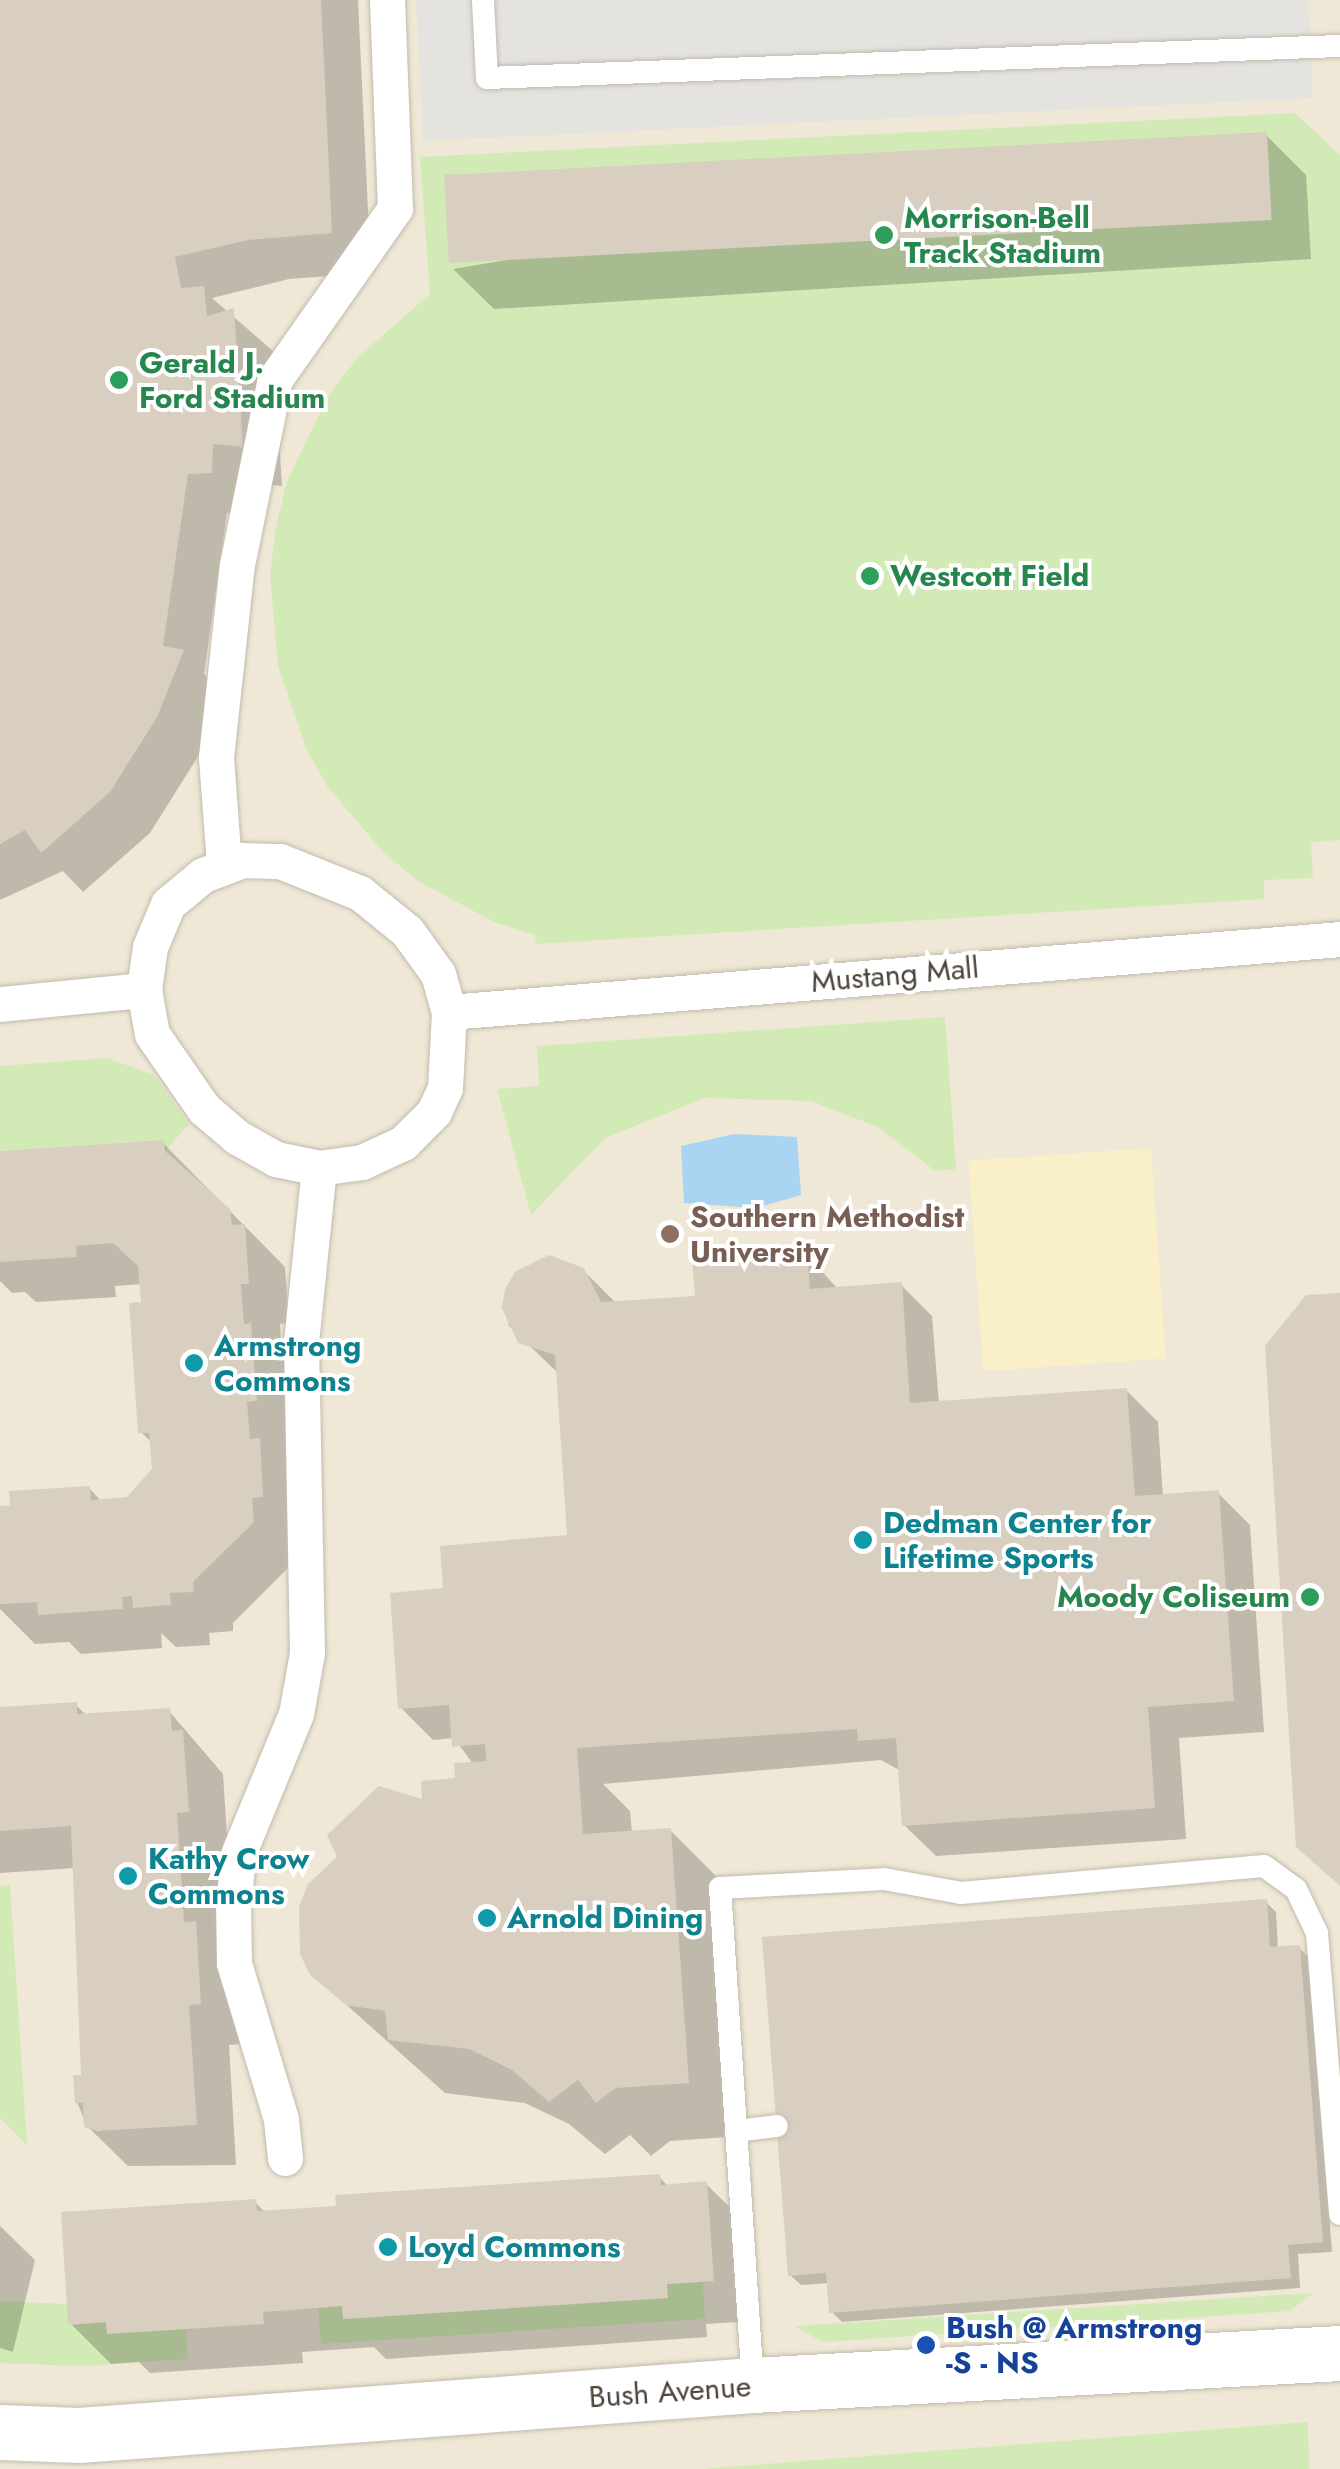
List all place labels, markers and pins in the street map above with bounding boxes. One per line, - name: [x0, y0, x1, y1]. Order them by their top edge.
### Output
- place label: Morrison-Bell Track Stadium: [904, 200, 1101, 270]
- marker: Morrison-Bell Track Stadium: [873, 224, 895, 246]
- place label: Gerald J. Ford Stadium: [139, 345, 325, 416]
- marker: Gerald J. Ford Stadium: [108, 369, 130, 391]
- place label: Westcott Field: [890, 558, 1089, 594]
- marker: Westcott Field: [859, 565, 881, 587]
- place label: Southern Methodist University: [690, 1199, 964, 1270]
- marker: Southern Methodist University: [659, 1223, 681, 1245]
- place label: Armstrong Commons: [214, 1328, 361, 1398]
- marker: Armstrong Commons: [183, 1352, 205, 1374]
- place label: Dedman Center for Lifetime Sports: [883, 1505, 1152, 1576]
- marker: Dedman Center for Lifetime Sports: [852, 1529, 874, 1551]
- place label: Moody Coliseum: [1057, 1579, 1290, 1615]
- marker: Moody Coliseum: [1299, 1586, 1321, 1608]
- place label: Kathy Crow Commons: [148, 1841, 309, 1912]
- marker: Kathy Crow Commons: [117, 1865, 139, 1887]
- place label: Arnold Dining: [507, 1900, 703, 1936]
- marker: Arnold Dining: [476, 1907, 498, 1929]
- place label: Loyd Commons: [408, 2229, 621, 2265]
- marker: Loyd Commons: [377, 2236, 399, 2258]
- place label: Bush @ Armstrong -S - NS: [946, 2310, 1202, 2380]
- marker: Bush @ Armstrong -S - NS: [915, 2334, 937, 2356]

